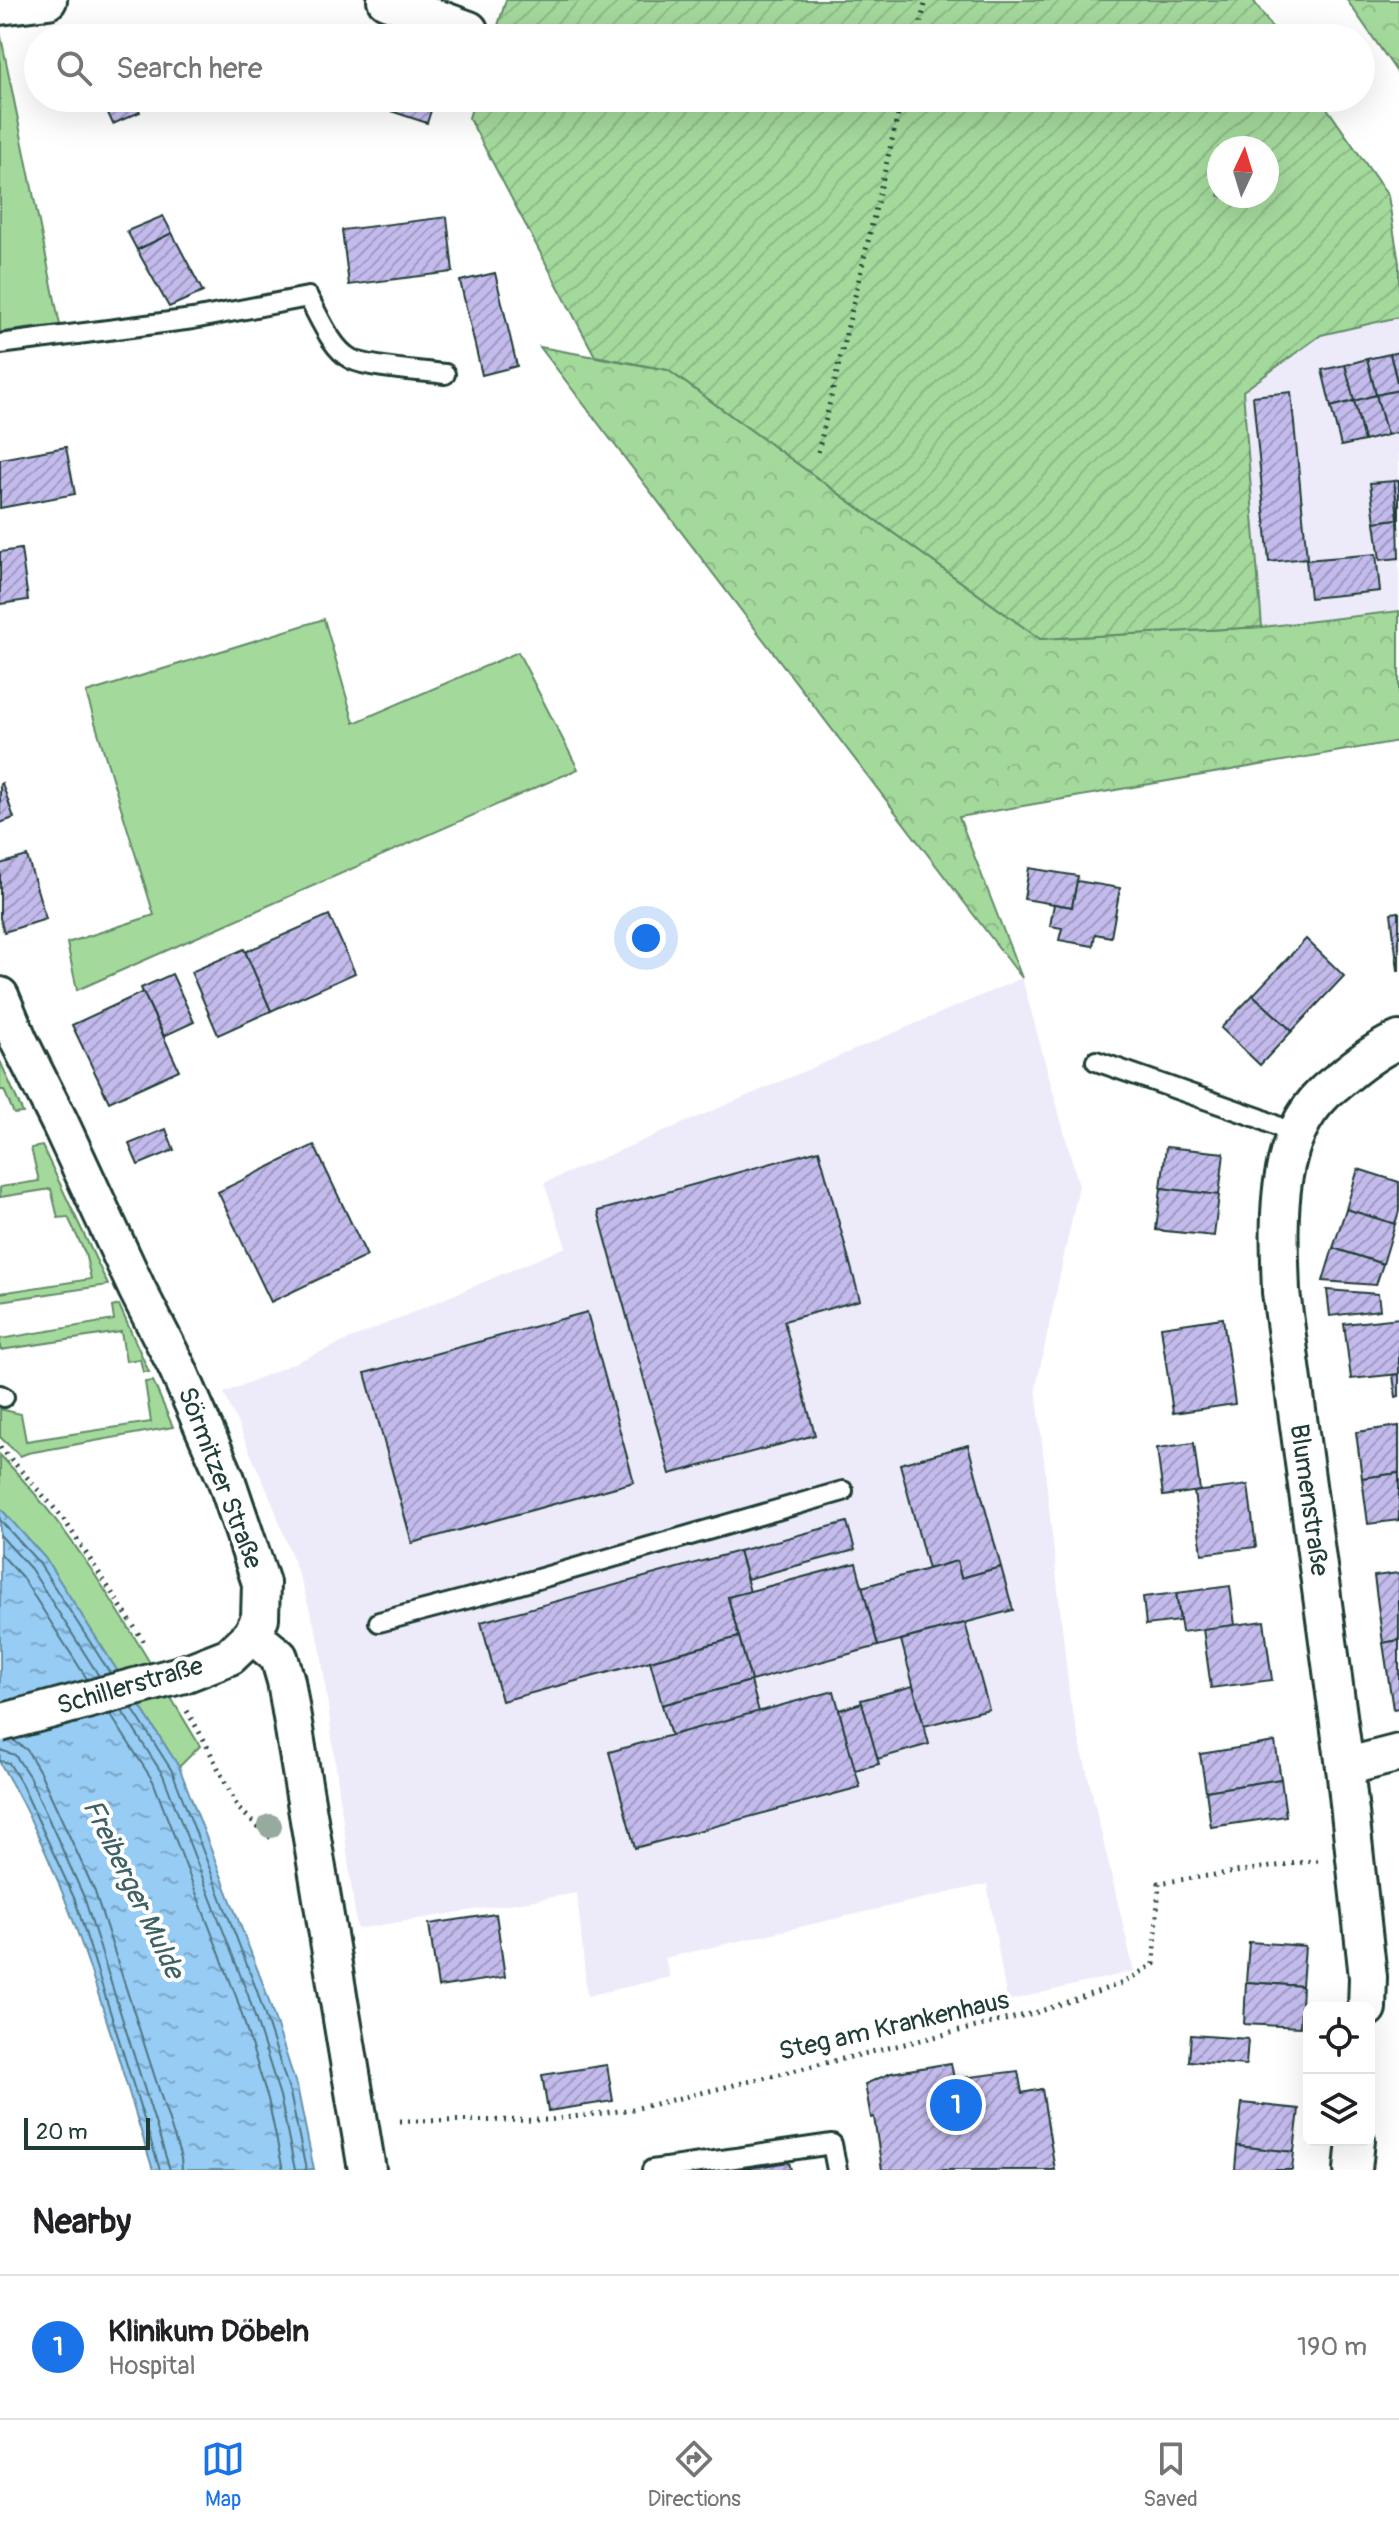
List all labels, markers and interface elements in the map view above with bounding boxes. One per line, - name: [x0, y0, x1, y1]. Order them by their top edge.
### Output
- search box: [24, 24, 1375, 112]
- icon: search: [52, 46, 96, 90]
- text: Search here: [116, 50, 263, 87]
- north arrow: [1207, 136, 1279, 208]
- your location: [626, 918, 666, 958]
- street label: Sörmitzer Straße: [171, 1383, 269, 1574]
- street label: Blumenstraße: [1282, 1422, 1336, 1578]
- street label: Schillerstraße: [53, 1650, 207, 1722]
- water label: Freiberger Mulde: [74, 1794, 193, 1987]
- street label: Steg am Krankenhaus: [776, 1984, 1013, 2068]
- map controls: [1303, 2002, 1375, 2146]
- button: locate: [1303, 2002, 1375, 2074]
- button: layers: [1303, 2074, 1375, 2146]
- pin: 1: [930, 2075, 982, 2135]
- scale bar: [24, 2114, 150, 2150]
- text: 20 m: [36, 2118, 88, 2146]
- text: Nearby: [32, 2201, 131, 2244]
- text: Klinikum Döbeln: [108, 2313, 309, 2350]
- text: 1: [53, 2331, 63, 2363]
- text: 190 m: [1297, 2331, 1367, 2363]
- text: Hospital: [108, 2350, 196, 2382]
- tab: Map: [201, 2437, 245, 2513]
- tab: Directions: [648, 2437, 741, 2513]
- tab: Saved: [1143, 2437, 1198, 2513]

